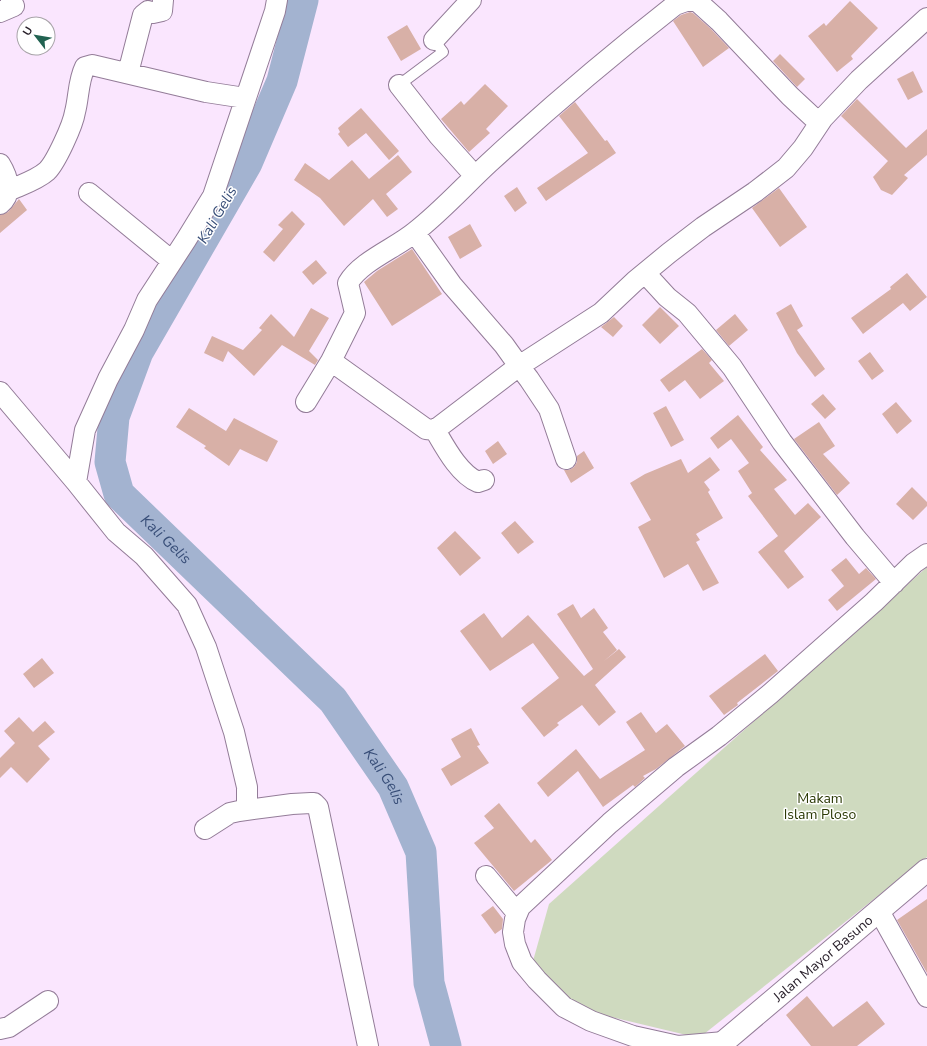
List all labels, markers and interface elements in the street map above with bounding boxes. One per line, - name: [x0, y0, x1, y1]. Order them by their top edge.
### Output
- north arrow: [16, 16, 56, 56]
- text: U: [19, 24, 36, 38]
- water label: Kali Gelis: [193, 183, 241, 247]
- water label: Kali Gelis: [136, 510, 196, 568]
- water label: Kali Gelis: [359, 744, 409, 808]
- park label: Makam Islam Ploso: [784, 789, 857, 824]
- street label: Jalan Mayor Basuno: [768, 911, 877, 1007]

